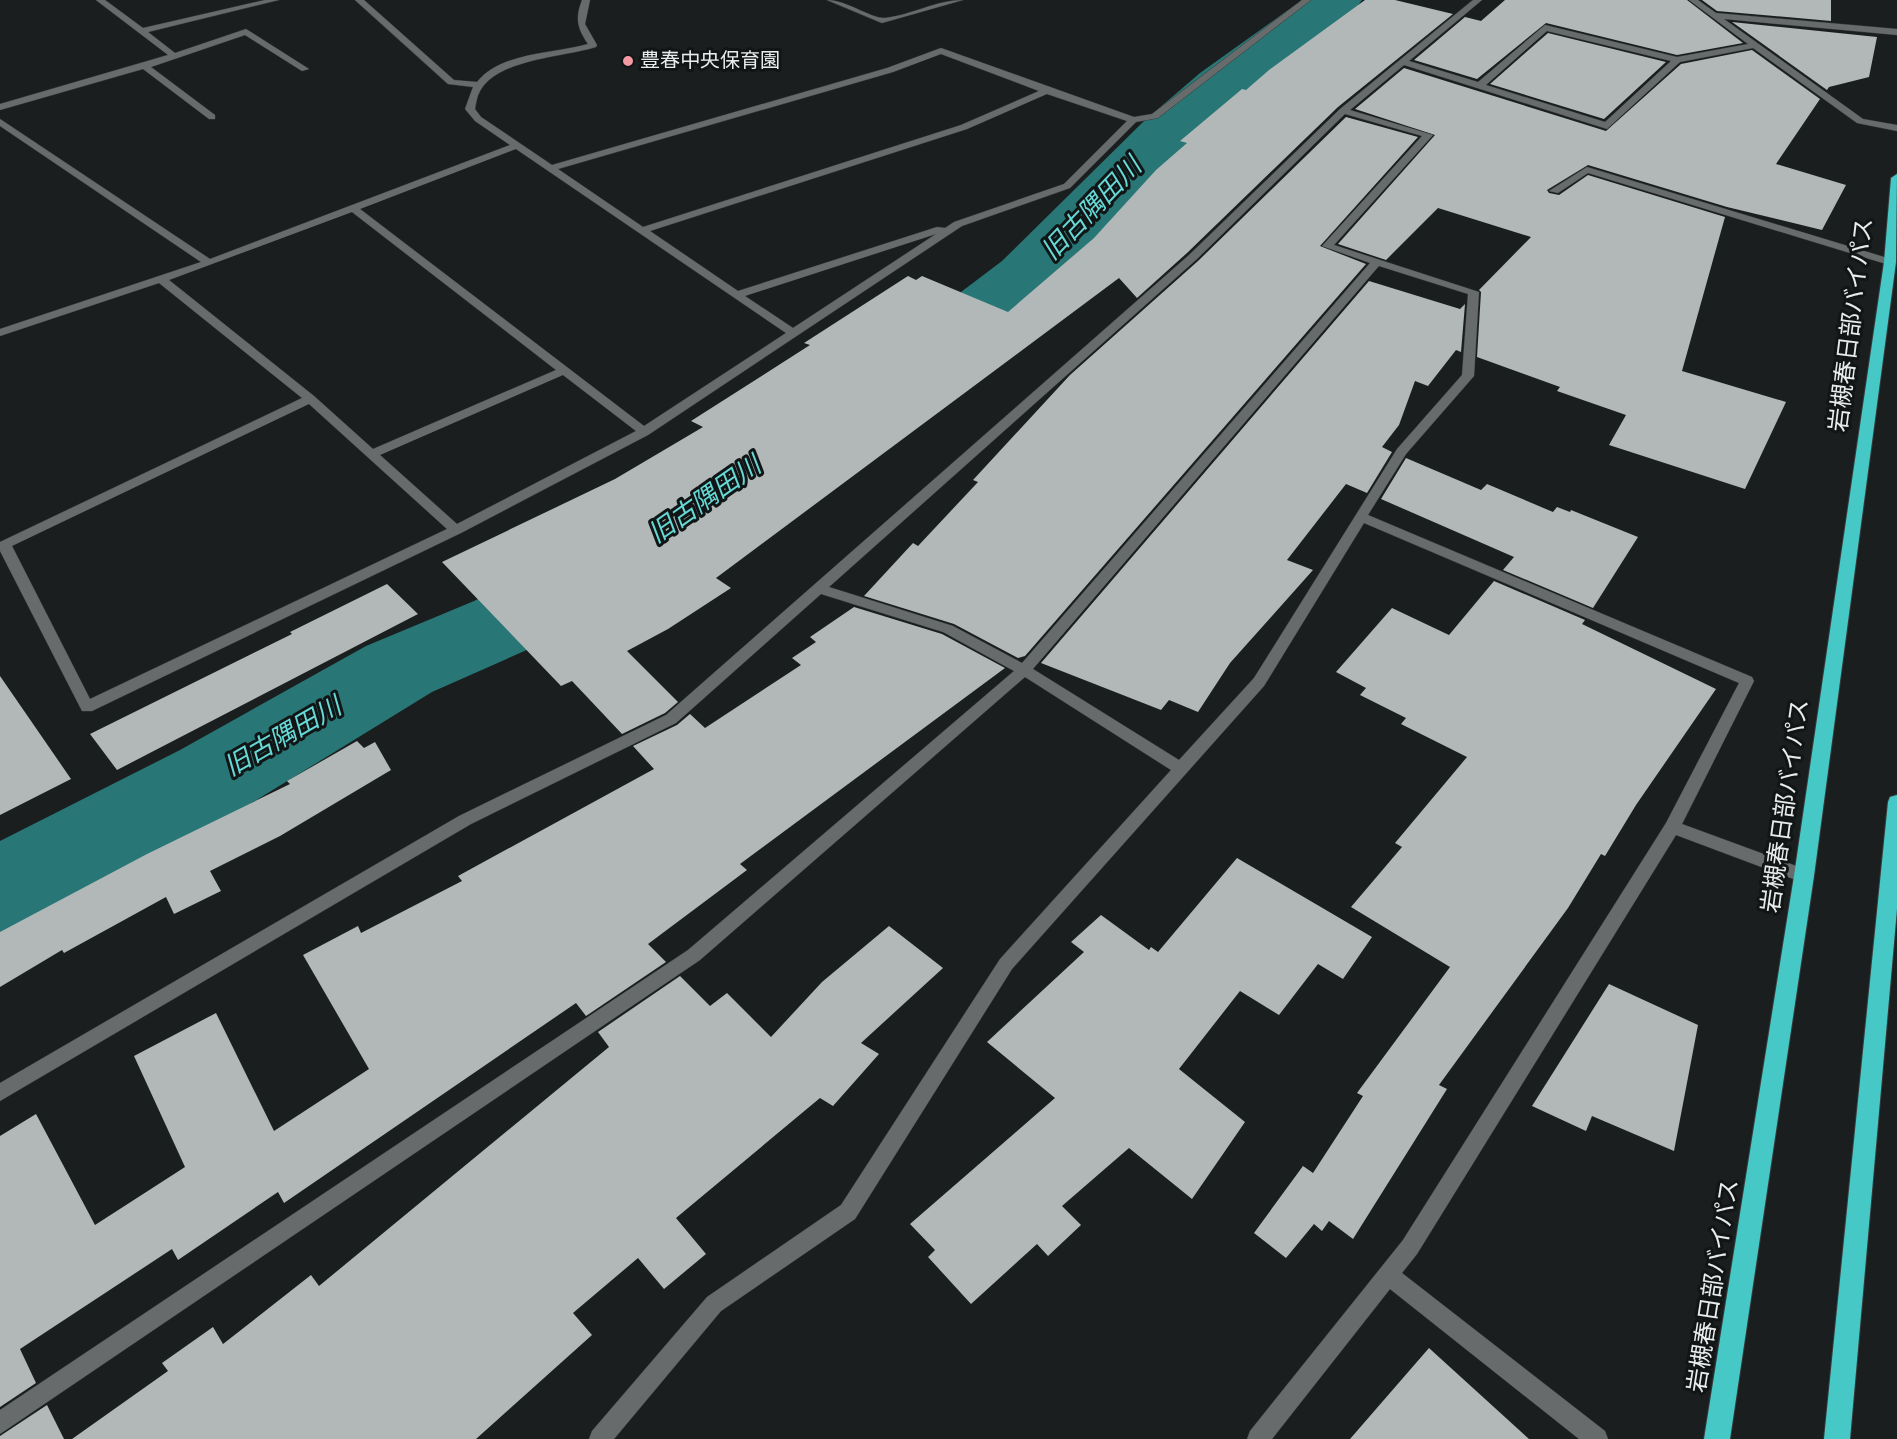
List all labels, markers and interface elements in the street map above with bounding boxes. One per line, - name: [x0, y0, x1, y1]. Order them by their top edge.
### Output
- place label: 豊春中央保育園: [640, 46, 780, 76]
- marker: 豊春中央保育園: [621, 54, 635, 68]
- water label: 旧古隅田川: [1032, 146, 1154, 270]
- street label: 岩槻春日部バイパス: [1821, 216, 1883, 434]
- water label: 旧古隅田川: [640, 445, 772, 554]
- water label: 旧古隅田川: [217, 686, 352, 787]
- street label: 岩槻春日部バイパス: [1753, 697, 1819, 915]
- street label: 岩槻春日部バイパス: [1679, 1177, 1749, 1395]

